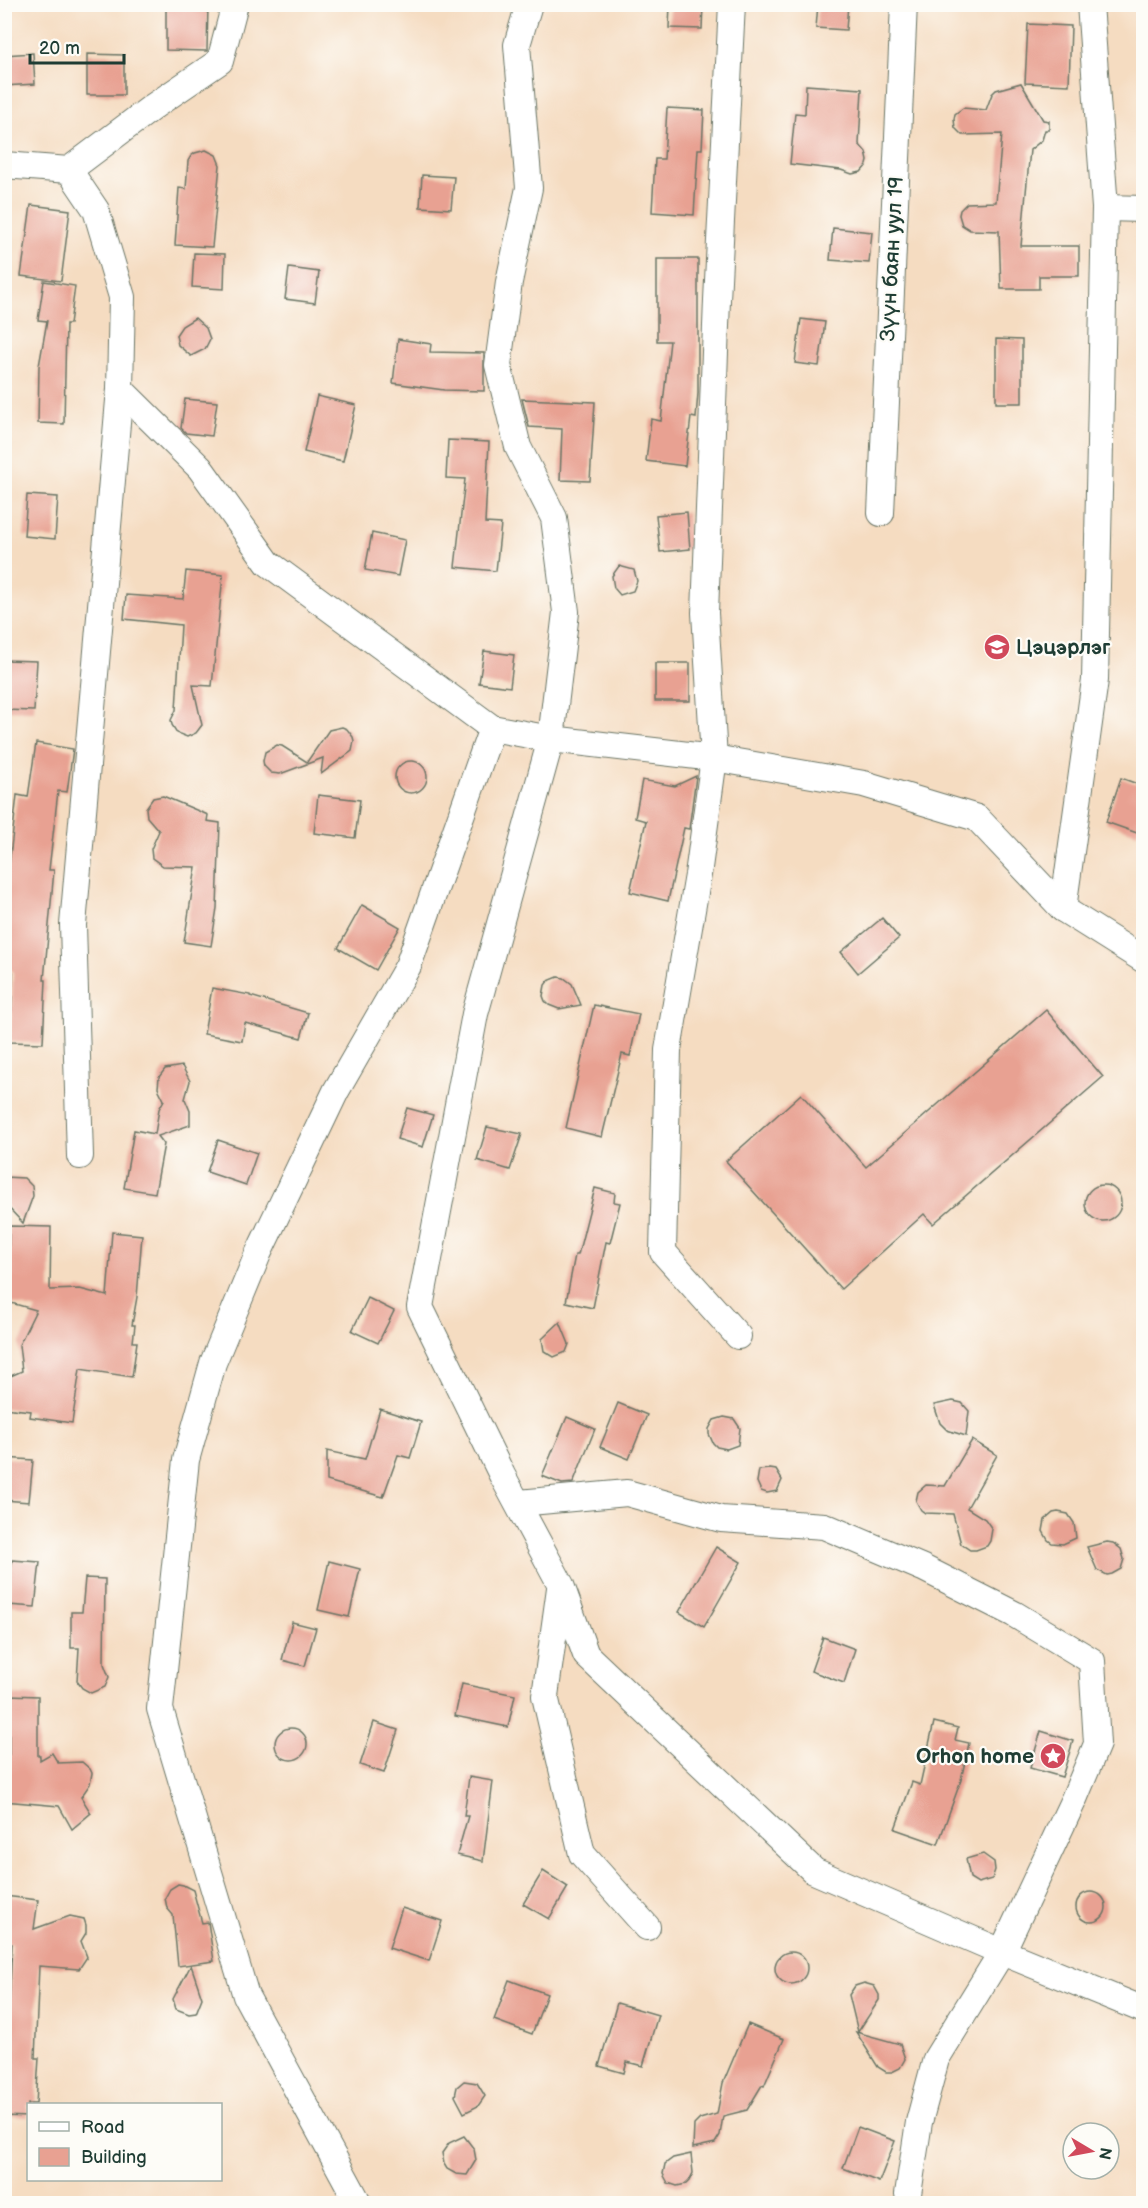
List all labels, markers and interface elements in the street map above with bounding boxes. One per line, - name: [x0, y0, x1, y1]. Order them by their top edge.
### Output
- scale bar: [30, 27, 124, 65]
- text: 20 m: [39, 38, 80, 59]
- street label: Зүүн баян уул 19: [875, 176, 909, 342]
- school or university icon: Цэцэрлэг: [982, 632, 1012, 662]
- place label: Цэцэрлэг: [1016, 635, 1111, 660]
- place icon: Orhon home: [1038, 1741, 1068, 1771]
- place label: Orhon home: [916, 1744, 1034, 1769]
- legend: [27, 2103, 222, 2181]
- text: Road: [81, 2117, 125, 2138]
- north arrow: [1061, 2121, 1121, 2181]
- text: N: [1094, 2146, 1115, 2161]
- text: Building: [81, 2147, 147, 2168]

